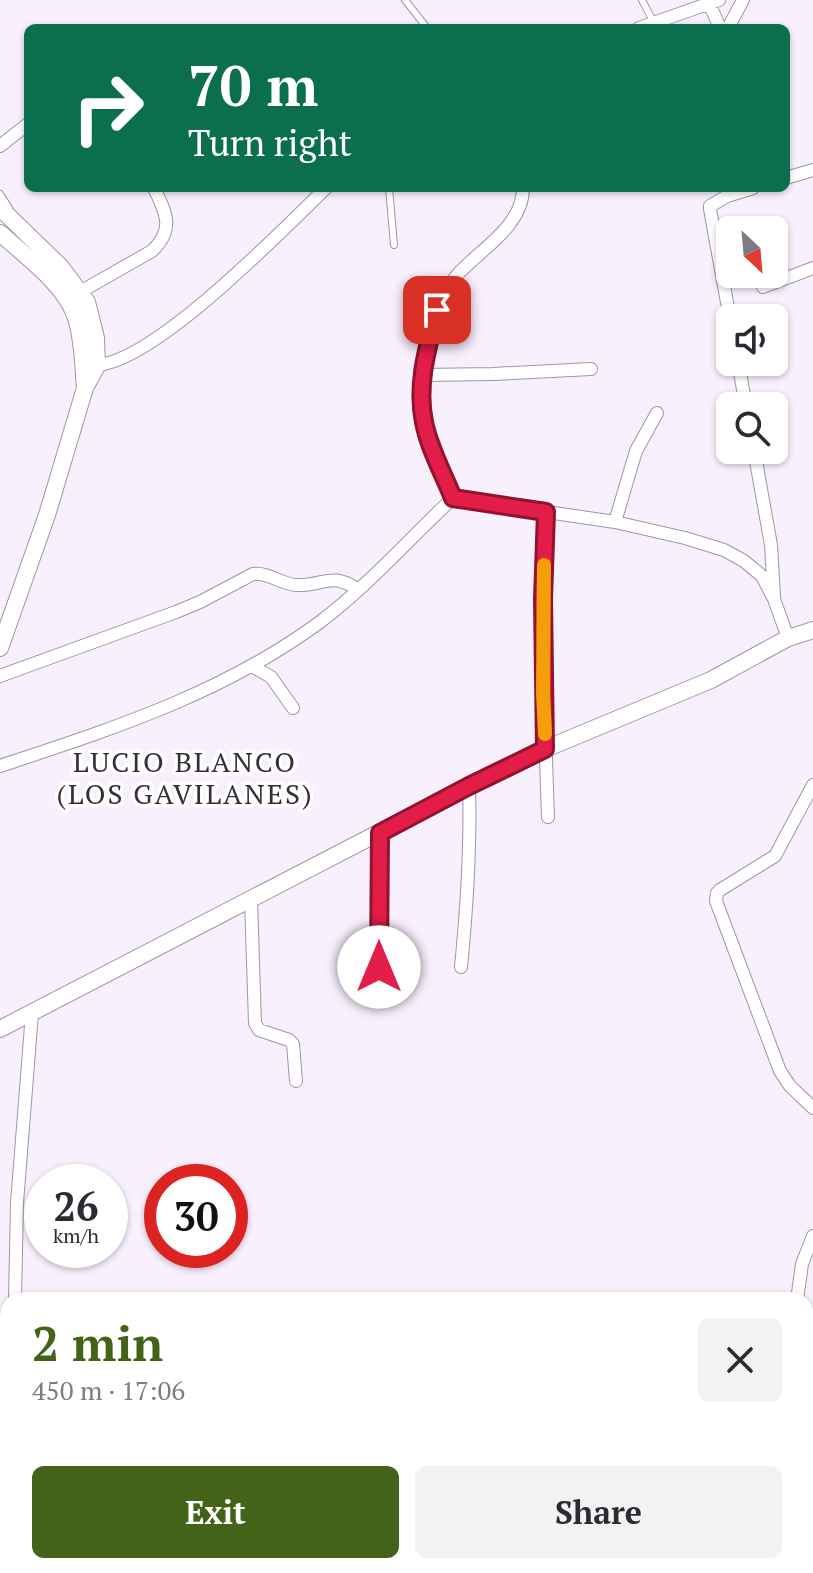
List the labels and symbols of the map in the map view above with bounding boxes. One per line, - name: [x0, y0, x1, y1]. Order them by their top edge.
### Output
- north arrow: [716, 216, 788, 288]
- pin: [403, 276, 471, 344]
- district label: LUCIO BLANCO (LOS GAVILANES): [56, 743, 314, 812]
- position arrow: [337, 925, 421, 1009]
- speed limit sign: 30: [144, 1164, 248, 1268]

